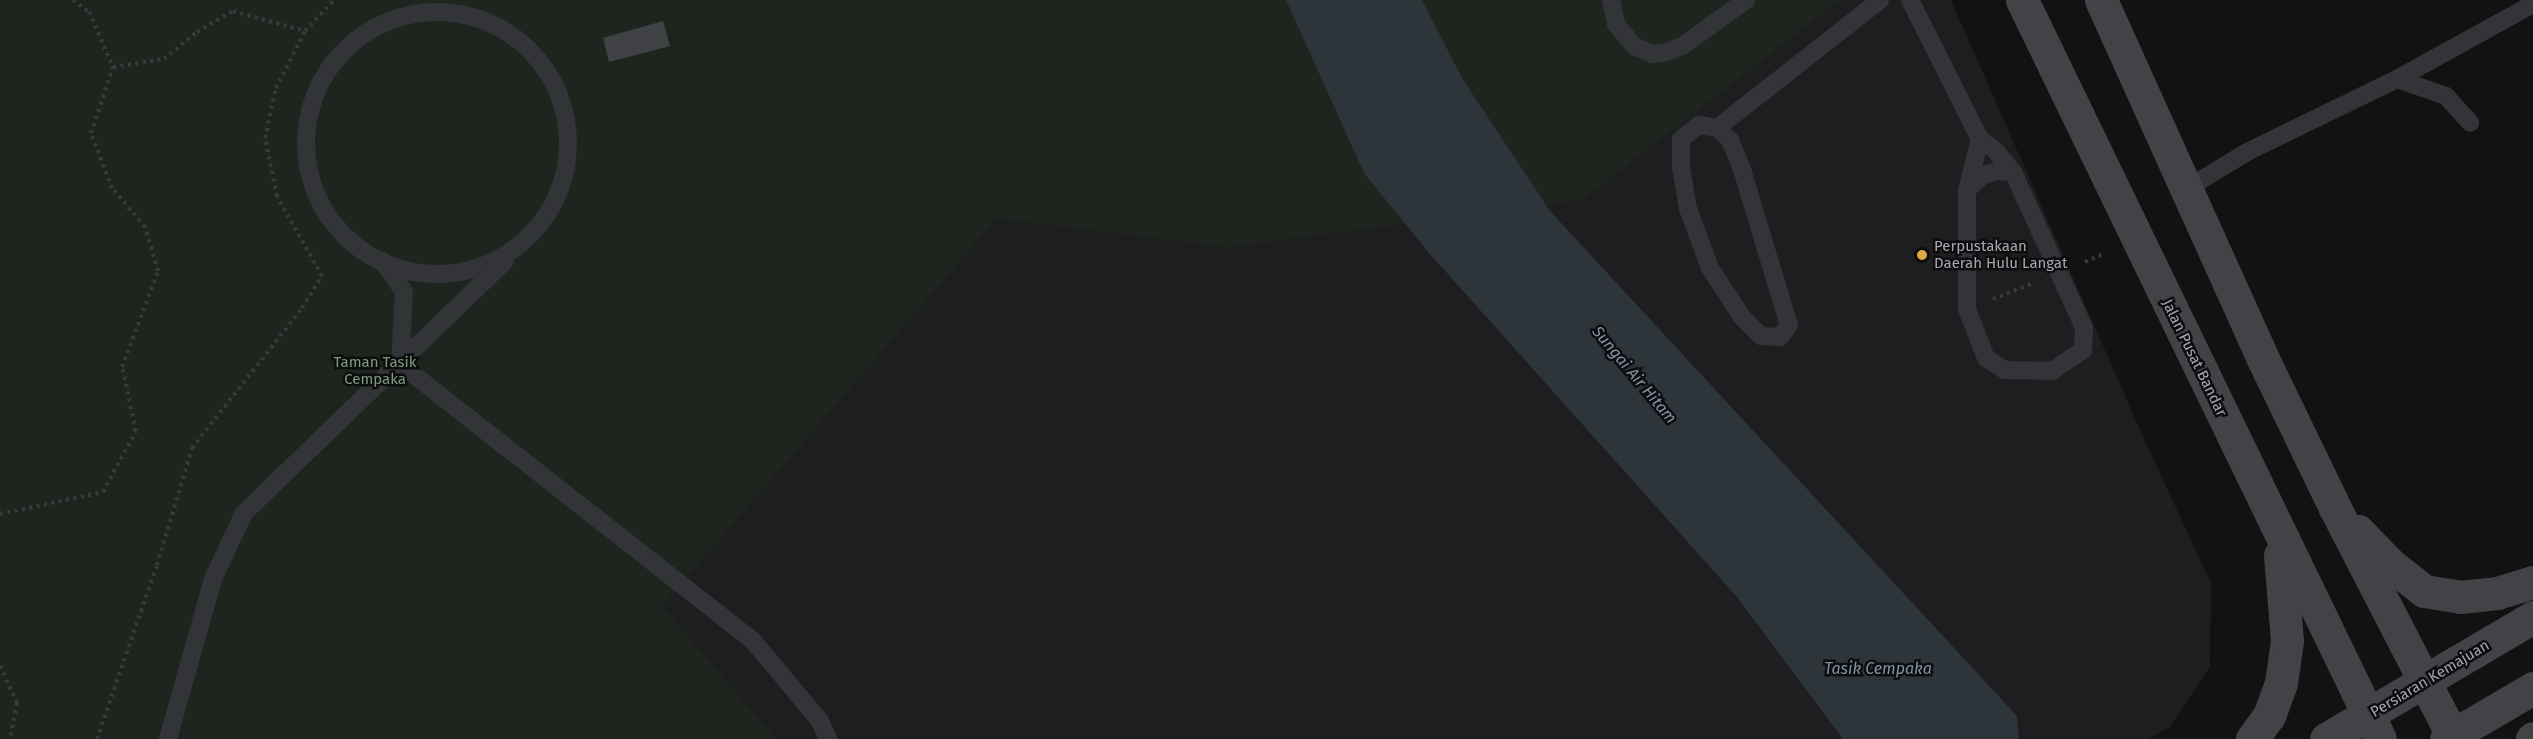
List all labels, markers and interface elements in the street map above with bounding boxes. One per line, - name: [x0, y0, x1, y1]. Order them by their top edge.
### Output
- place label: Perpustakaan Daerah Hulu Langat: [1934, 237, 2067, 272]
- marker: Perpustakaan Daerah Hulu Langat: [1915, 248, 1929, 262]
- street label: Jalan Pusat Bandar: [2158, 296, 2230, 420]
- water label: Sungai Air Hitam: [1588, 322, 1680, 428]
- park label: Taman Tasik Cempaka: [334, 353, 416, 388]
- street label: Persiaran Kemajuan: [2367, 636, 2493, 722]
- water label: Tasik Cempaka: [1824, 659, 1932, 679]

